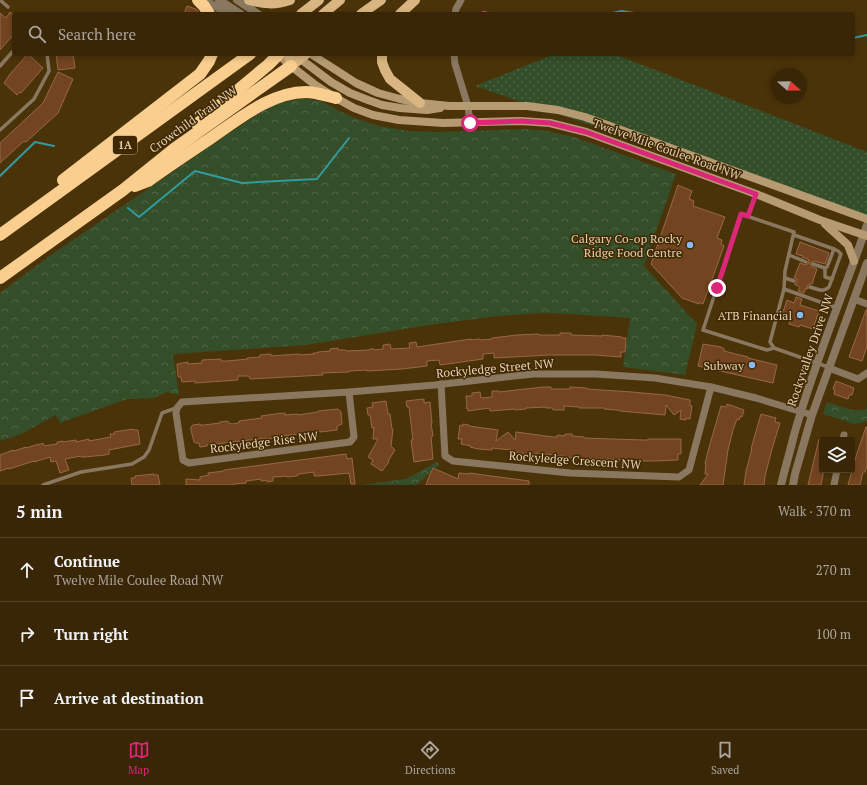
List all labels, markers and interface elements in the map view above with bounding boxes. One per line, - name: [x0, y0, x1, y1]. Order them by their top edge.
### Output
- search box: [12, 12, 855, 56]
- icon: search: [26, 23, 48, 45]
- text: Search here: [58, 24, 136, 44]
- north arrow: [771, 68, 807, 104]
- street label: Crowchild Trail NW: [146, 82, 240, 156]
- route start: [461, 114, 479, 132]
- street label: Twelve Mile Coulee Road NW: [591, 115, 744, 183]
- road number: 1A: [113, 136, 137, 154]
- place label: Calgary Co-op Rocky Ridge Food Centre: [571, 231, 683, 260]
- marker: Calgary Co-op Rocky Ridge Food Centre: [685, 240, 695, 250]
- route end: [708, 279, 726, 297]
- street label: Rockyvalley Drive NW: [784, 291, 837, 408]
- place label: ATB Financial: [718, 308, 792, 323]
- marker: ATB Financial: [795, 310, 805, 320]
- street label: Rockyledge Street NW: [435, 355, 555, 381]
- place label: Subway: [703, 358, 745, 373]
- marker: Subway: [747, 360, 757, 370]
- street label: Rockyledge Rise NW: [209, 428, 320, 456]
- map controls: [819, 437, 855, 473]
- button: layers: [819, 437, 855, 473]
- street label: Rockyledge Crescent NW: [508, 448, 643, 472]
- text: 5 min: [16, 500, 63, 523]
- text: Walk · 370 m: [778, 502, 851, 520]
- text: Continue: [54, 551, 120, 571]
- icon: ahead: [16, 559, 38, 581]
- text: 270 m: [816, 561, 851, 579]
- text: Twelve Mile Coulee Road NW: [54, 571, 223, 589]
- icon: right: [16, 623, 38, 645]
- text: Turn right: [54, 624, 129, 644]
- text: 100 m: [816, 625, 851, 643]
- icon: arrive: [16, 687, 38, 709]
- text: Arrive at destination: [54, 688, 204, 708]
- tab: Map: [128, 739, 150, 777]
- tab: Directions: [405, 739, 456, 777]
- tab: Saved: [711, 739, 739, 777]

